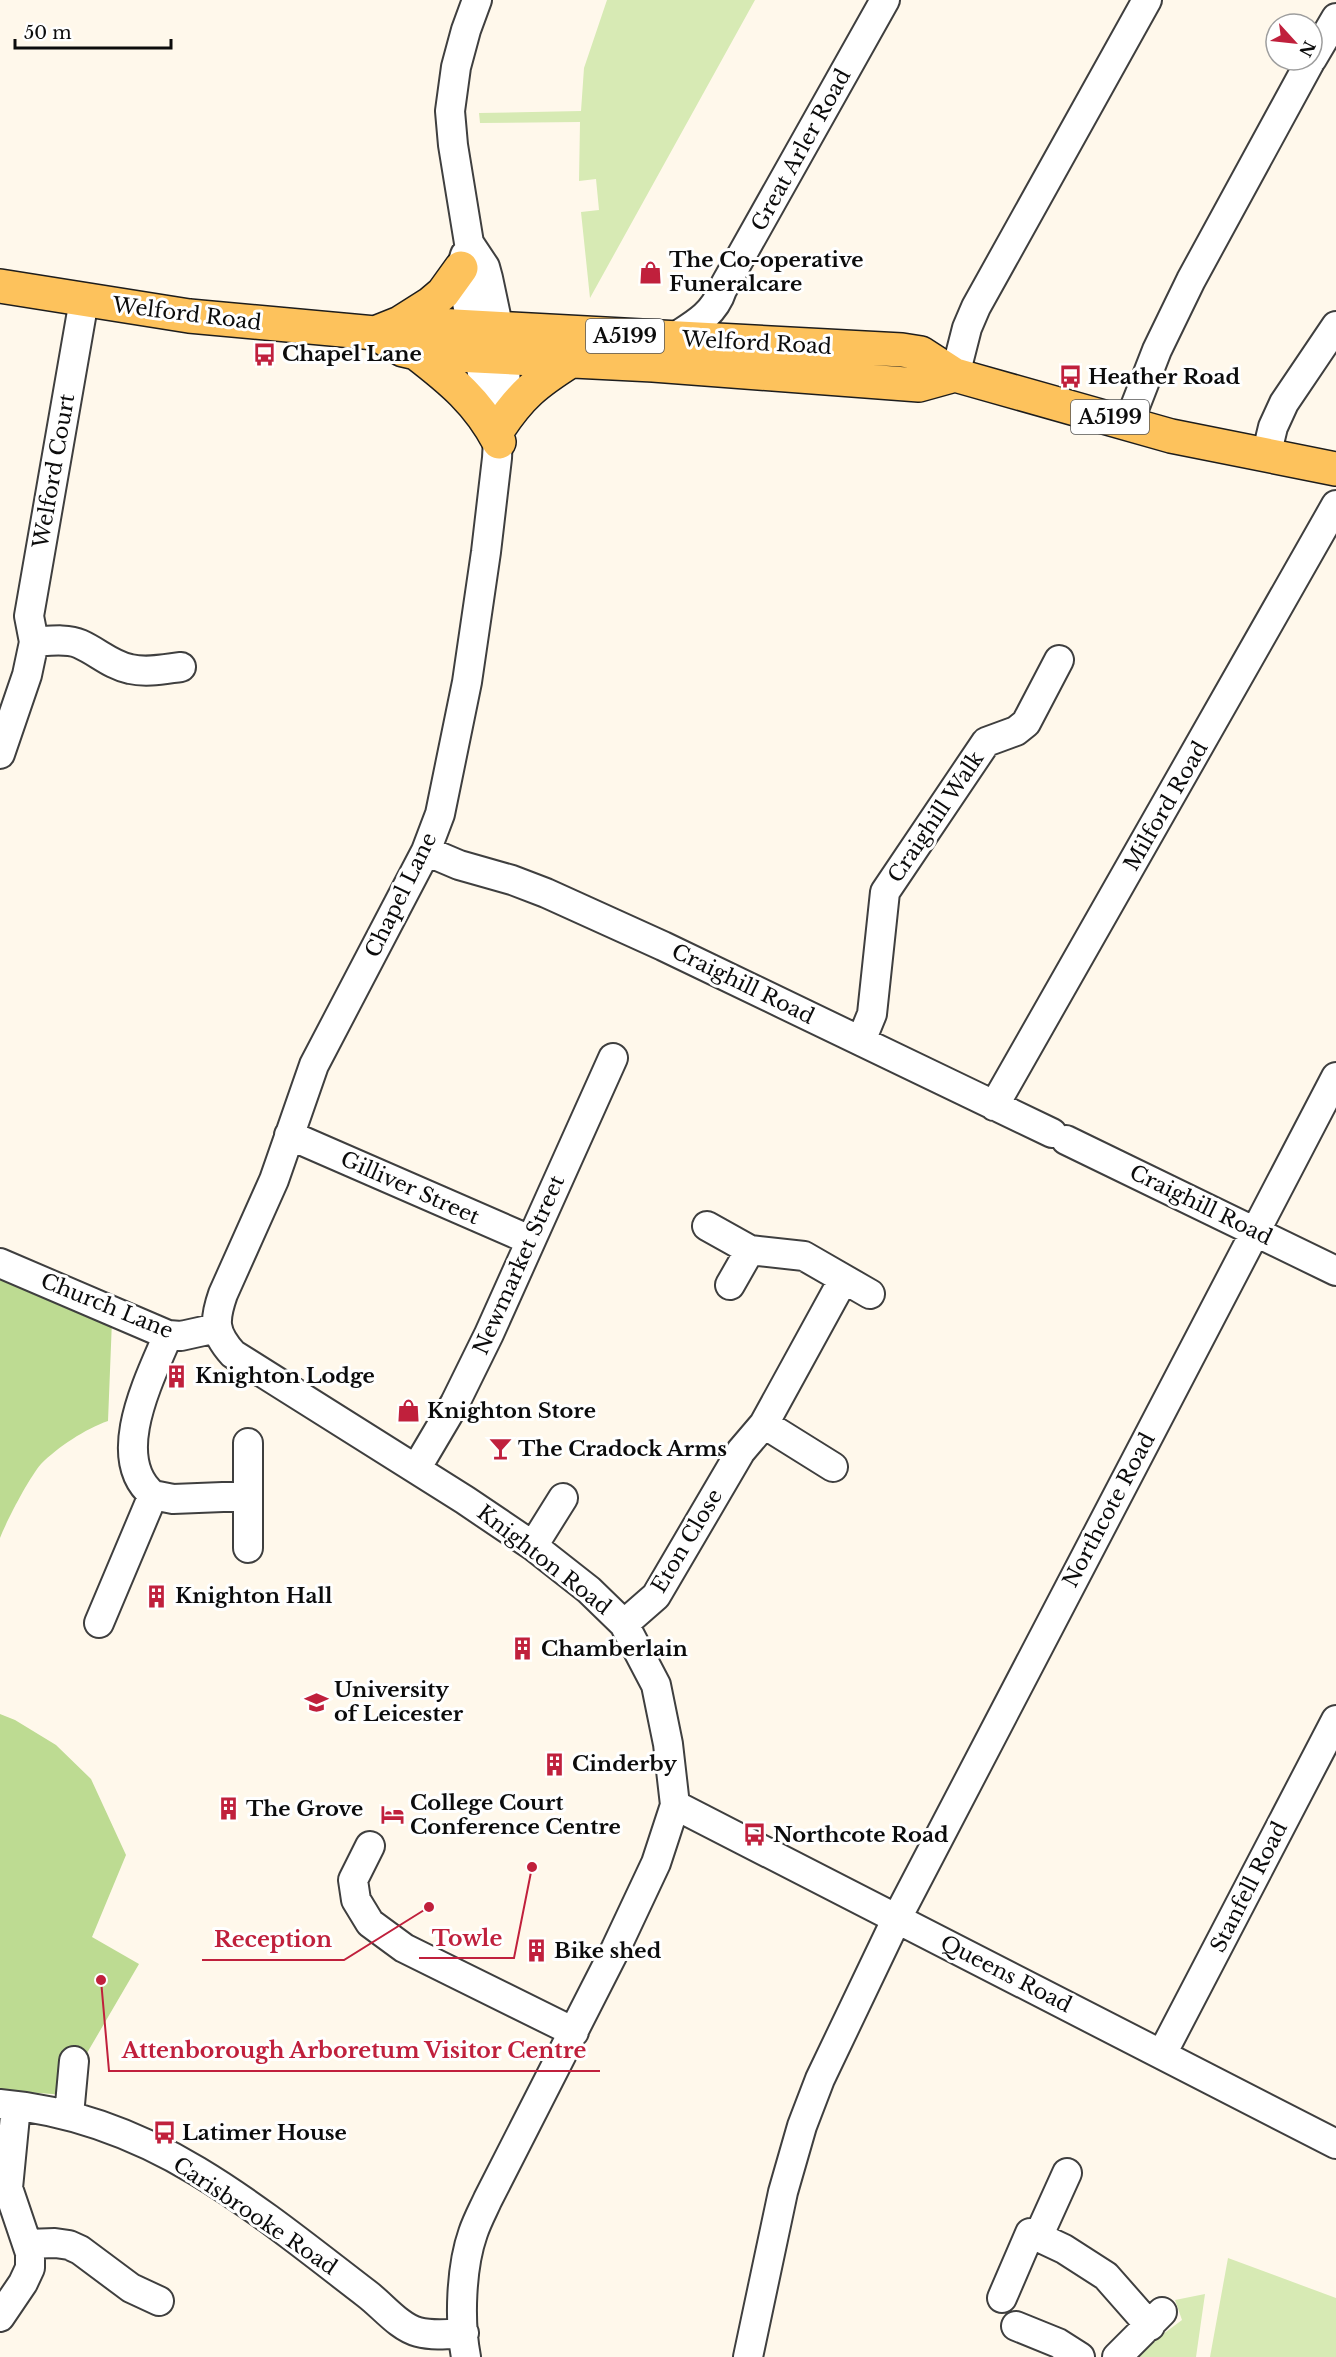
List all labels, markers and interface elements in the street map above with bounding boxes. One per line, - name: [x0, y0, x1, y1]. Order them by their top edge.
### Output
- scale bar: [15, 12, 171, 50]
- north arrow: [1264, 12, 1324, 72]
- text: 50 m: [24, 22, 72, 44]
- text: N: [1295, 38, 1320, 60]
- street label: Great Arler Road: [746, 64, 856, 236]
- place label: The Co-operative Funeralcare: [669, 247, 864, 297]
- shop icon: The Co-operative Funeralcare: [638, 259, 664, 285]
- street label: Welford Road: [110, 292, 263, 336]
- road number: A5199: [586, 319, 664, 353]
- street label: Welford Road: [680, 326, 833, 360]
- bus stop icon: Chapel Lane: [251, 341, 277, 367]
- place label: Chapel Lane: [282, 341, 422, 367]
- bus stop icon: Heather Road: [1057, 364, 1083, 390]
- place label: Heather Road: [1088, 364, 1241, 390]
- street label: Welford Court: [27, 392, 80, 551]
- road number: A5199: [1071, 400, 1149, 434]
- street label: Milford Road: [1119, 737, 1213, 875]
- street label: Craighill Walk: [882, 746, 990, 888]
- street label: Chapel Lane: [360, 828, 442, 962]
- street label: Craighill Road: [667, 938, 819, 1030]
- street label: Gilliver Street: [337, 1146, 483, 1230]
- street label: Craighill Road: [1125, 1159, 1277, 1251]
- street label: Newmarket Street: [468, 1171, 570, 1359]
- street label: Church Lane: [37, 1268, 177, 1344]
- building icon: Knighton Lodge: [164, 1363, 190, 1389]
- place label: Knighton Lodge: [195, 1363, 375, 1389]
- shop icon: Knighton Store: [396, 1398, 422, 1424]
- place label: Knighton Store: [427, 1398, 596, 1424]
- street label: Northcote Road: [1057, 1428, 1161, 1592]
- bar icon: The Cradock Arms: [487, 1436, 513, 1462]
- place label: The Cradock Arms: [518, 1436, 727, 1462]
- street label: Eton Close: [646, 1484, 728, 1598]
- street label: Knighton Road: [472, 1500, 616, 1620]
- building icon: Knighton Hall: [144, 1583, 170, 1609]
- place label: Knighton Hall: [175, 1583, 333, 1609]
- building icon: Chamberlain: [510, 1636, 536, 1662]
- place label: Chamberlain: [541, 1636, 688, 1662]
- place label: University of Leicester: [334, 1677, 464, 1727]
- school or university icon: University of Leicester: [303, 1689, 329, 1715]
- building icon: Cinderby: [541, 1751, 567, 1777]
- place label: Cinderby: [572, 1751, 677, 1777]
- place label: College Court Conference Centre: [410, 1790, 621, 1840]
- building icon: The Grove: [215, 1796, 241, 1822]
- place label: The Grove: [246, 1796, 363, 1822]
- hotel icon: College Court Conference Centre: [379, 1802, 405, 1828]
- street label: Stanfell Road: [1205, 1817, 1293, 1957]
- bus stop icon: Northcote Road: [742, 1822, 768, 1848]
- place label: Northcote Road: [773, 1822, 949, 1848]
- callout: Towle: [419, 1918, 514, 1958]
- callout: Reception: [202, 1920, 344, 1960]
- text: Towle: [432, 1925, 502, 1952]
- text: Reception: [214, 1926, 332, 1953]
- street label: Queens Road: [936, 1930, 1076, 2018]
- building icon: Bike shed: [523, 1938, 549, 1964]
- place label: Bike shed: [554, 1938, 662, 1964]
- callout: Attenborough Arboretum Visitor Centre: [109, 2031, 600, 2071]
- text: Attenborough Arboretum Visitor Centre: [121, 2037, 586, 2064]
- bus stop icon: Latimer House: [151, 2120, 177, 2146]
- place label: Latimer House: [182, 2120, 347, 2146]
- street label: Carisbrooke Road: [168, 2151, 342, 2281]

